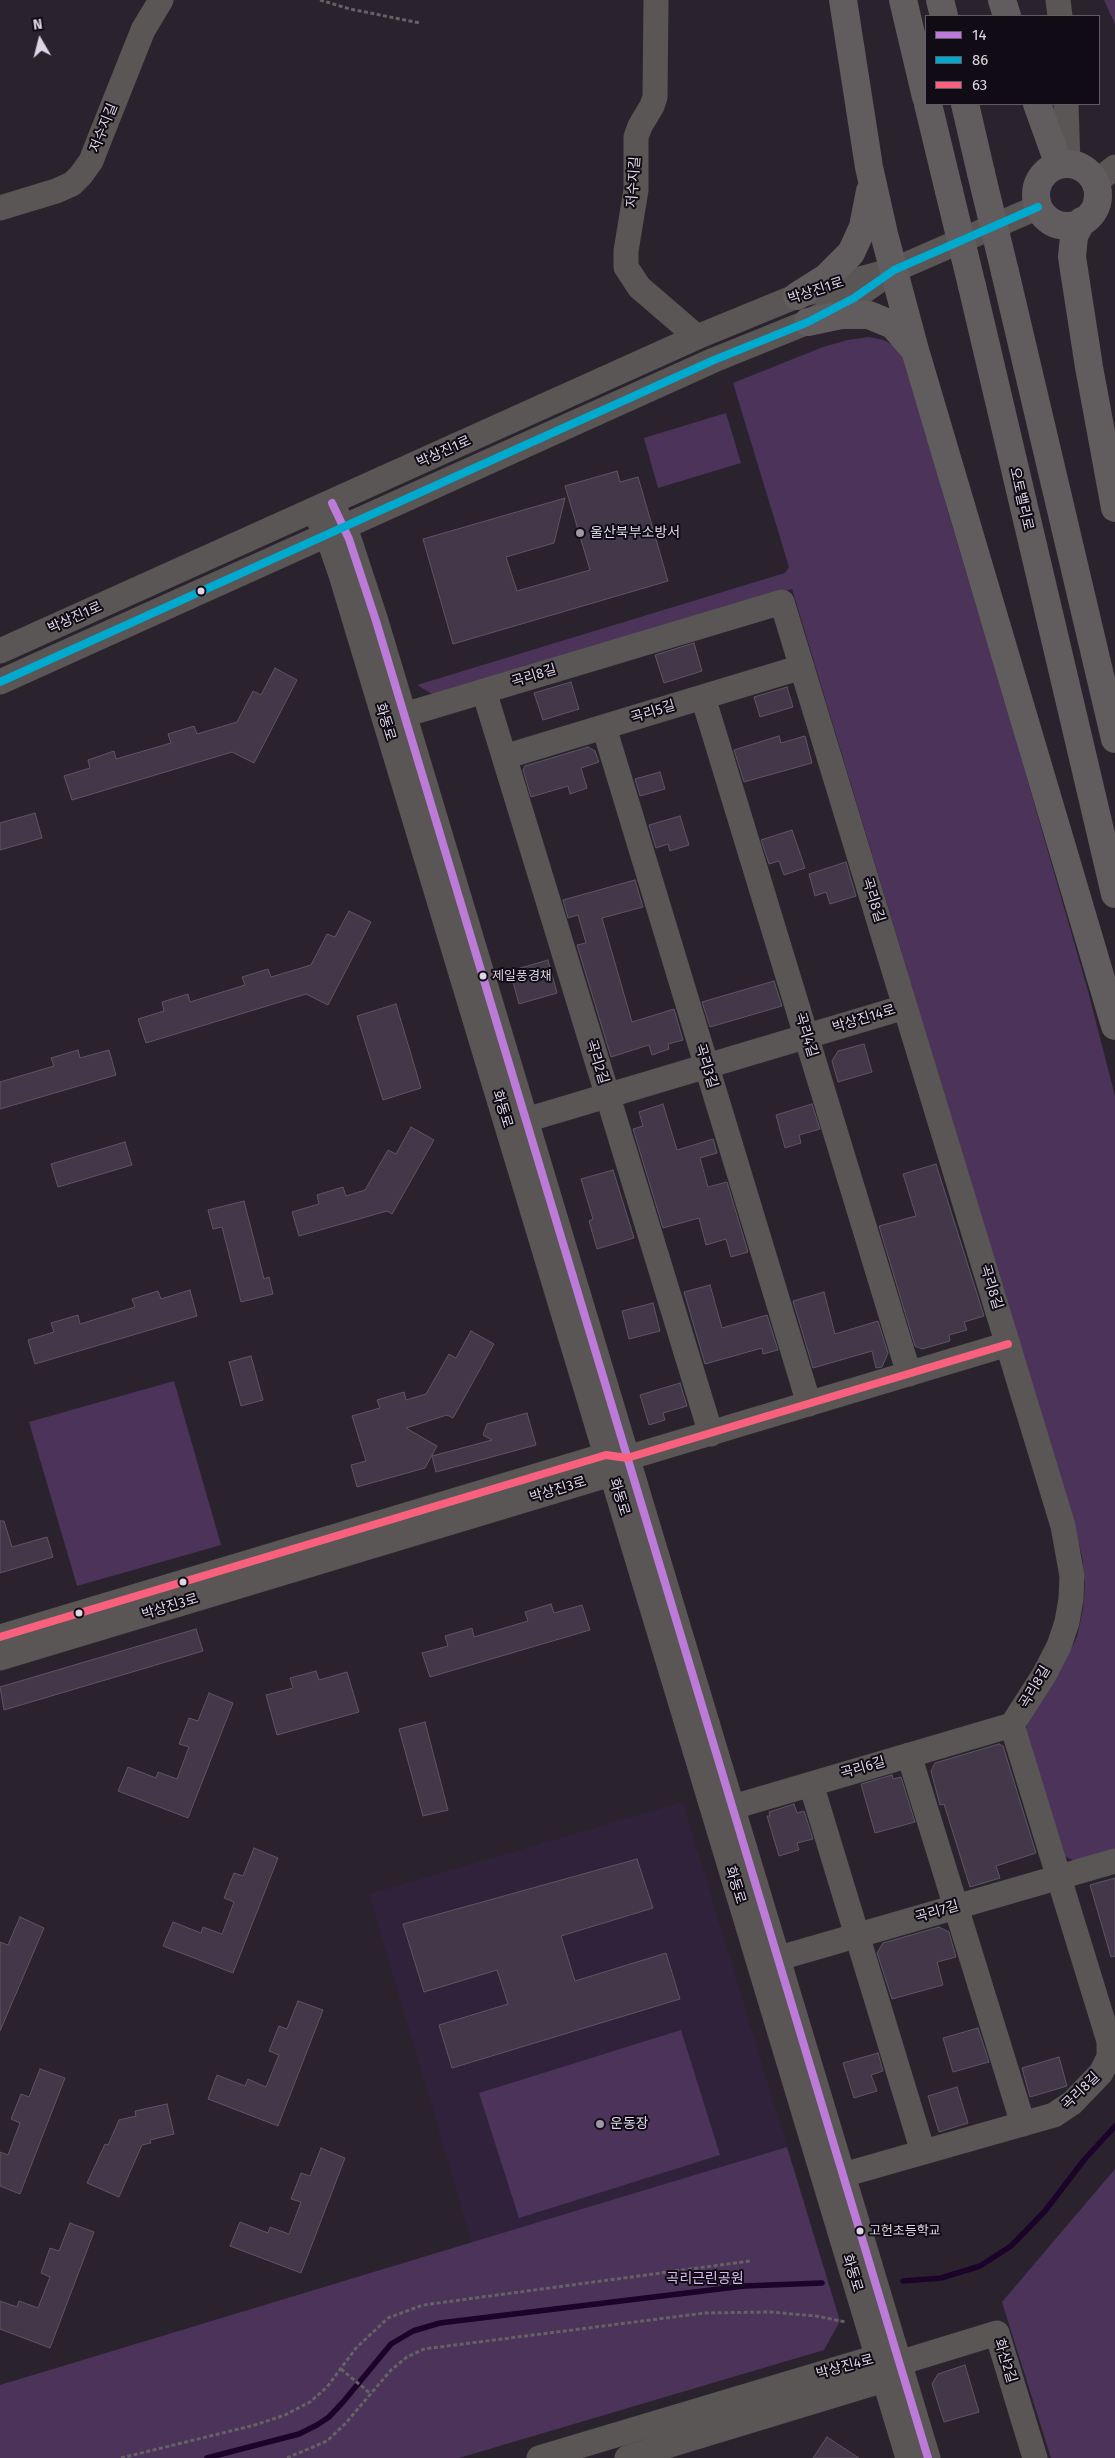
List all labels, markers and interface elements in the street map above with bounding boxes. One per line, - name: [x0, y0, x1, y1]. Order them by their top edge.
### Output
- north arrow: [15, 15, 65, 65]
- legend: [925, 15, 1100, 105]
- text: N: [32, 16, 44, 34]
- text: 14: [972, 26, 986, 44]
- text: 86: [972, 51, 988, 69]
- text: 63: [972, 76, 987, 94]
- street label: 저수지길: [87, 101, 121, 155]
- street label: 저수지길: [624, 156, 644, 208]
- street label: 박상진1로: [786, 274, 846, 308]
- street label: 박상진1로: [414, 433, 474, 471]
- street label: 오토밸리로: [1006, 466, 1036, 532]
- place label: 울산북부소방서: [590, 525, 680, 541]
- marker: 울산북부소방서: [574, 527, 586, 539]
- unlabelled marker: [196, 586, 206, 596]
- street label: 박상진1로: [45, 599, 105, 637]
- street label: 곡리8길: [509, 661, 559, 691]
- street label: 곡리5길: [629, 697, 677, 727]
- street label: 화동로: [371, 701, 399, 743]
- street label: 곡리8길: [858, 875, 888, 925]
- place label: 제일풍경채: [492, 968, 552, 984]
- marker: 제일풍경채: [478, 971, 488, 981]
- street label: 박상진14로: [830, 1001, 898, 1037]
- street label: 곡리4길: [791, 1011, 821, 1059]
- street label: 곡리2길: [582, 1038, 612, 1086]
- street label: 곡리3길: [691, 1042, 721, 1090]
- street label: 화동로: [488, 1088, 516, 1130]
- street label: 곡리8길: [976, 1262, 1006, 1312]
- street label: 박상진3로: [528, 1473, 588, 1507]
- street label: 화동로: [605, 1476, 633, 1518]
- unlabelled marker: [178, 1577, 188, 1587]
- street label: 박상진3로: [140, 1590, 200, 1624]
- unlabelled marker: [74, 1608, 84, 1618]
- street label: 곡리8길: [1016, 1663, 1054, 1711]
- street label: 곡리6길: [839, 1754, 887, 1782]
- street label: 화동로: [721, 1864, 749, 1906]
- street label: 곡리7길: [913, 1898, 961, 1926]
- street label: 곡리8길: [1058, 2069, 1104, 2113]
- place label: 운동장: [610, 2116, 649, 2132]
- marker: 운동장: [594, 2118, 606, 2130]
- place label: 고헌초등학교: [869, 2223, 941, 2239]
- marker: 고헌초등학교: [855, 2226, 865, 2236]
- street label: 화동로: [838, 2252, 866, 2294]
- park label: 곡리근린공원: [666, 2271, 744, 2287]
- street label: 화산2길: [990, 2337, 1020, 2385]
- street label: 박상진4로: [814, 2351, 876, 2383]

